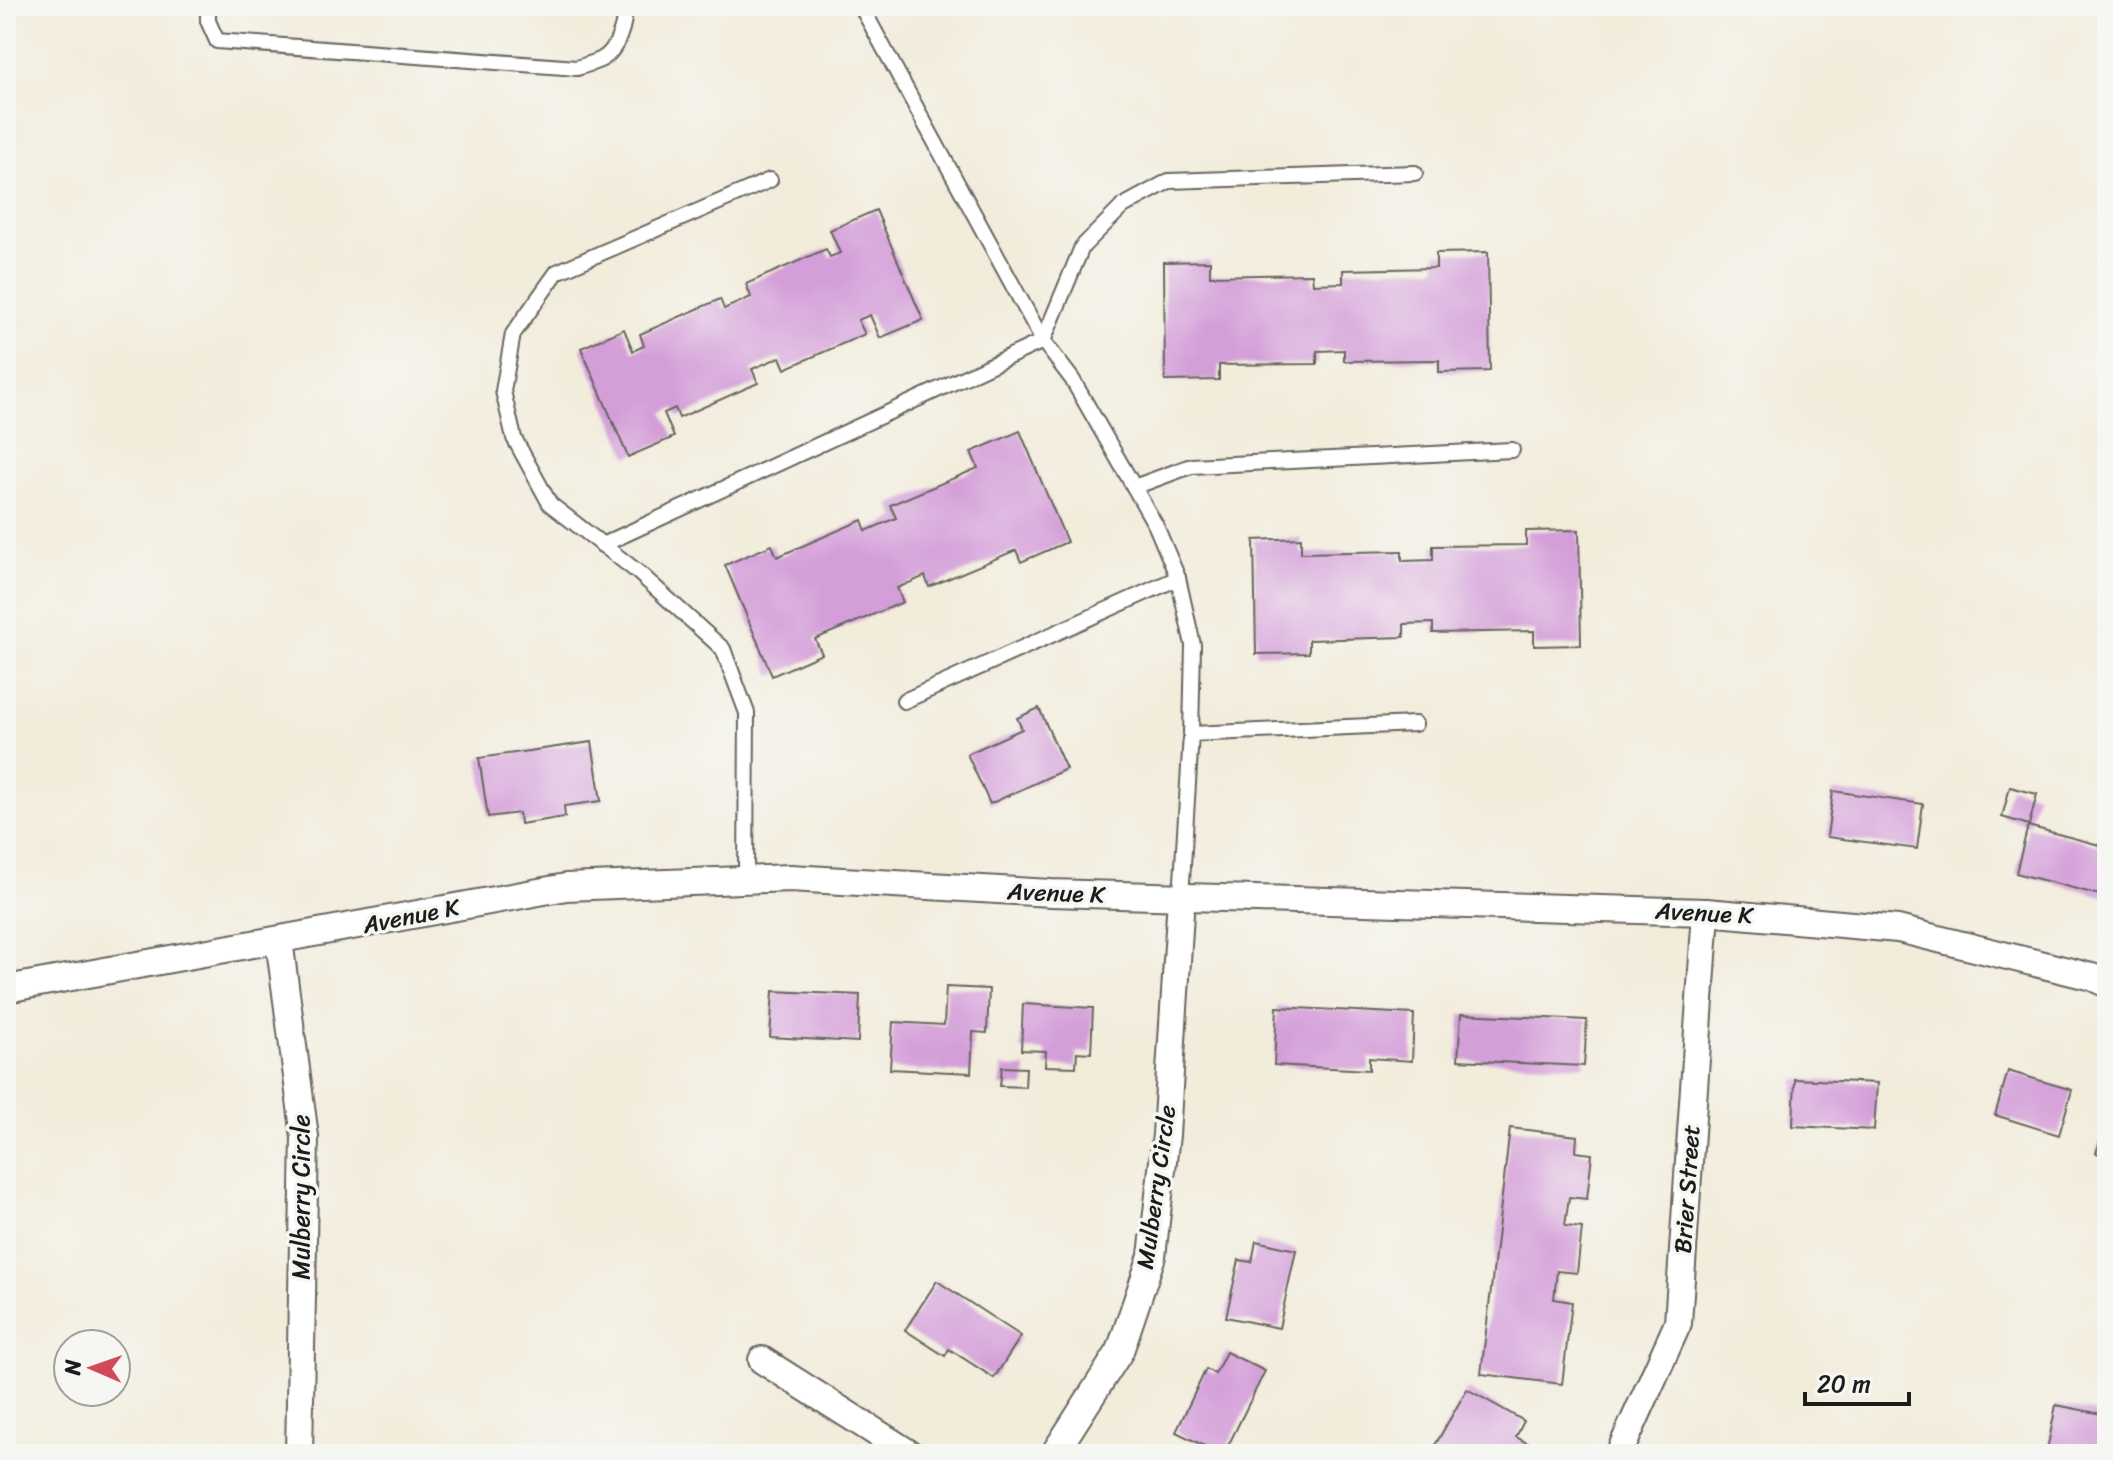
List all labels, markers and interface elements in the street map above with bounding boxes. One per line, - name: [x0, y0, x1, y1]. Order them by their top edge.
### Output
- street label: Avenue K: [1006, 870, 1107, 916]
- street label: Avenue K: [358, 886, 464, 946]
- street label: Avenue K: [1653, 889, 1755, 937]
- street label: Mulberry Circle: [1124, 1102, 1188, 1272]
- street label: Mulberry Circle: [280, 1114, 322, 1280]
- street label: Brier Street: [1662, 1123, 1712, 1255]
- north arrow: [52, 1328, 132, 1408]
- scale bar: [1805, 1356, 1909, 1406]
- text: N: [53, 1358, 92, 1377]
- text: 20 m: [1817, 1363, 1871, 1405]

